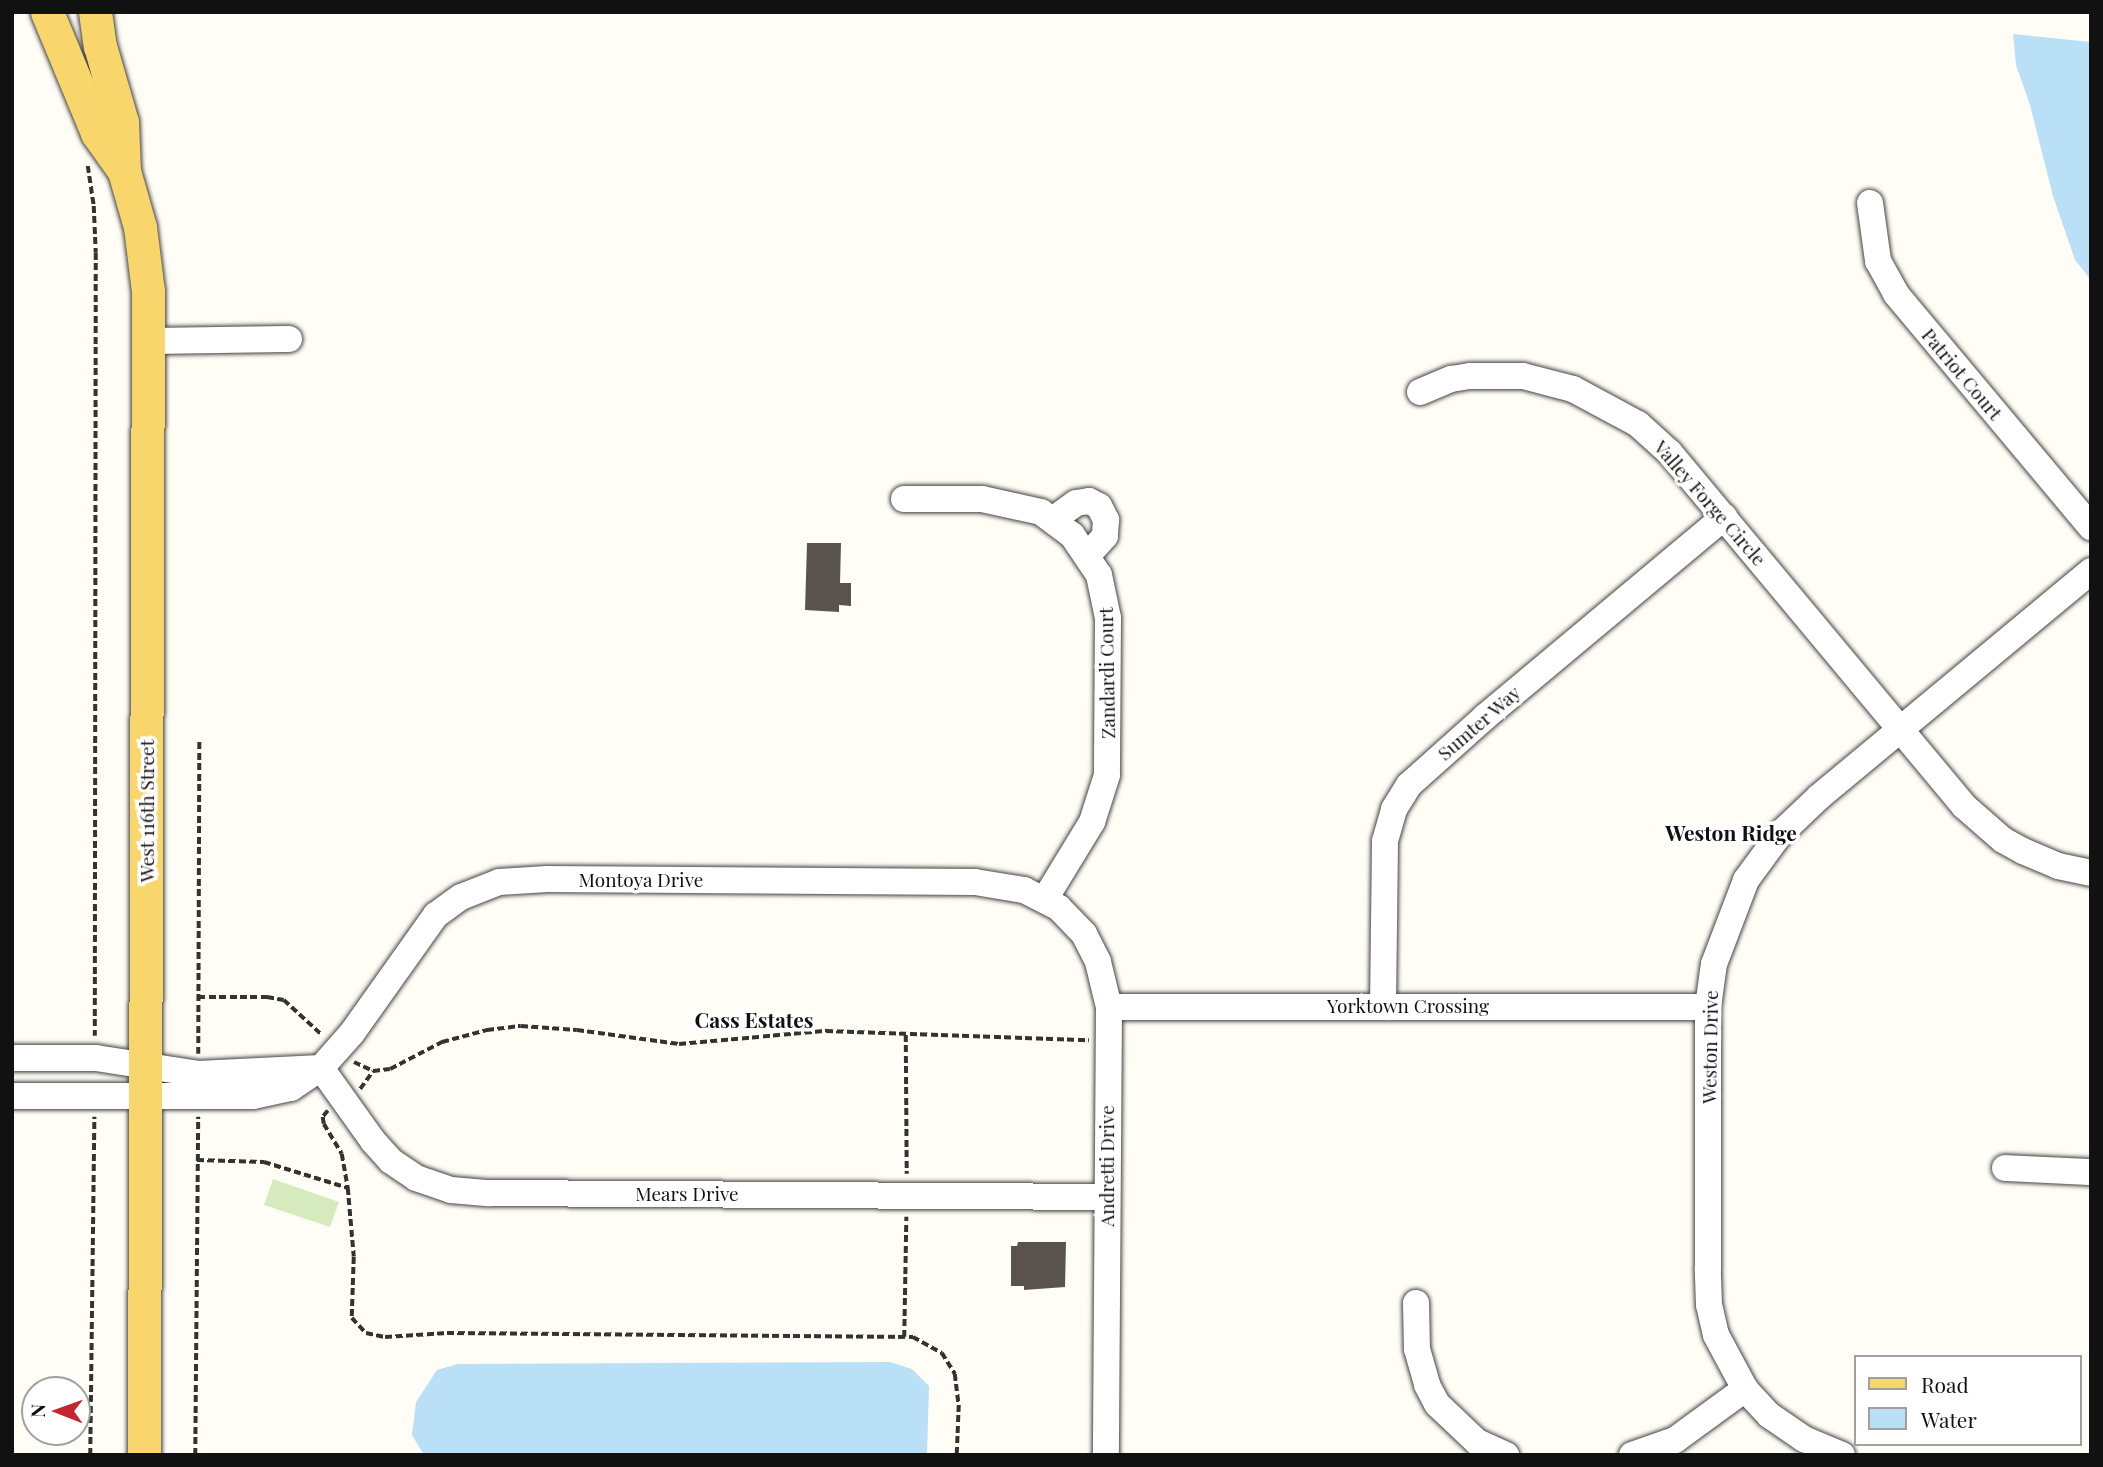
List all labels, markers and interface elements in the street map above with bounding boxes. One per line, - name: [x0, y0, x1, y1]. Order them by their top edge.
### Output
- street label: Patriot Court: [1917, 323, 2007, 425]
- street label: Valley Forge Circle: [1649, 436, 1771, 570]
- street label: Zandardi Court: [1094, 607, 1120, 739]
- street label: Sumter Way: [1433, 681, 1525, 765]
- street label: West 116th Street: [136, 740, 158, 882]
- district label: Weston Ridge: [1665, 819, 1797, 845]
- street label: Montoya Drive: [578, 869, 704, 891]
- street label: Weston Drive: [1698, 990, 1722, 1104]
- street label: Yorktown Crossing: [1327, 995, 1489, 1017]
- district label: Cass Estates: [695, 1006, 813, 1032]
- street label: Andretti Drive: [1096, 1105, 1118, 1227]
- street label: Mears Drive: [635, 1183, 739, 1205]
- legend: [1854, 1355, 2082, 1446]
- text: Road: [1921, 1370, 1969, 1398]
- north arrow: [21, 1376, 91, 1446]
- text: N: [24, 1404, 50, 1418]
- text: Water: [1921, 1405, 1977, 1433]

